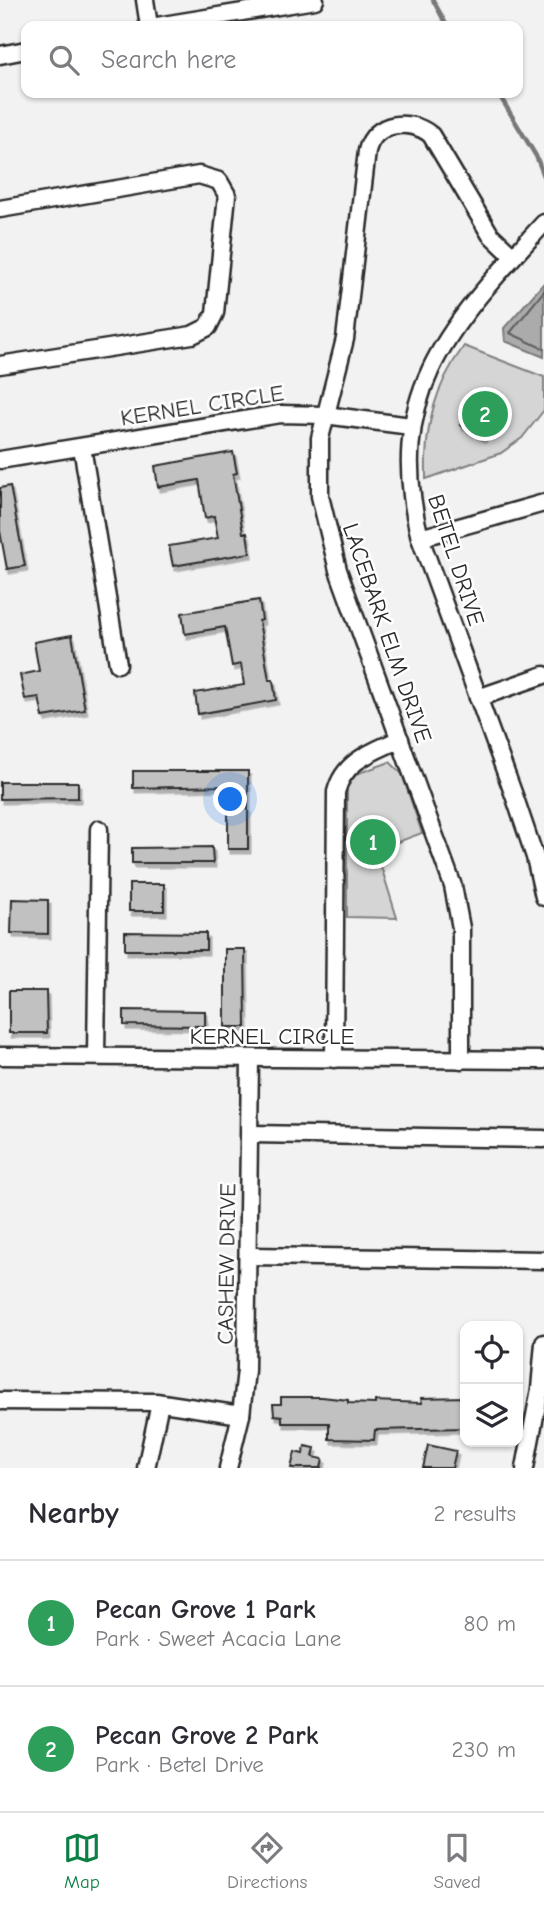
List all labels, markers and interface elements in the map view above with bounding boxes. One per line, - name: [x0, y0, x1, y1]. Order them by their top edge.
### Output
- search box: [21, 21, 523, 98]
- icon: search: [45, 41, 83, 79]
- text: Search here: [101, 45, 236, 75]
- street label: KERNEL CIRCLE: [118, 379, 286, 431]
- pin: 2: [462, 388, 508, 440]
- street label: BETEL DRIVE: [422, 491, 490, 629]
- street label: LACEBARK ELM DRIVE: [337, 520, 437, 746]
- your location: [213, 782, 247, 816]
- pin: 1: [350, 816, 396, 868]
- street label: KERNEL CIRCLE: [190, 1023, 355, 1050]
- street label: CASHEW DRIVE: [211, 1183, 241, 1345]
- map controls: [460, 1321, 523, 1447]
- button: locate: [460, 1321, 523, 1384]
- button: layers: [460, 1384, 523, 1447]
- text: Nearby: [28, 1496, 119, 1531]
- text: 2 results: [434, 1500, 516, 1527]
- text: Pecan Grove 1 Park: [95, 1595, 316, 1625]
- text: 1: [46, 1610, 56, 1637]
- text: 80 m: [463, 1610, 516, 1637]
- text: Park · Sweet Acacia Lane: [95, 1625, 341, 1652]
- text: Pecan Grove 2 Park: [95, 1721, 318, 1751]
- text: 2: [45, 1736, 57, 1763]
- text: 230 m: [452, 1736, 516, 1763]
- text: Park · Betel Drive: [95, 1751, 264, 1778]
- tab: Map: [63, 1829, 101, 1893]
- tab: Directions: [227, 1829, 307, 1893]
- tab: Saved: [434, 1829, 481, 1893]

